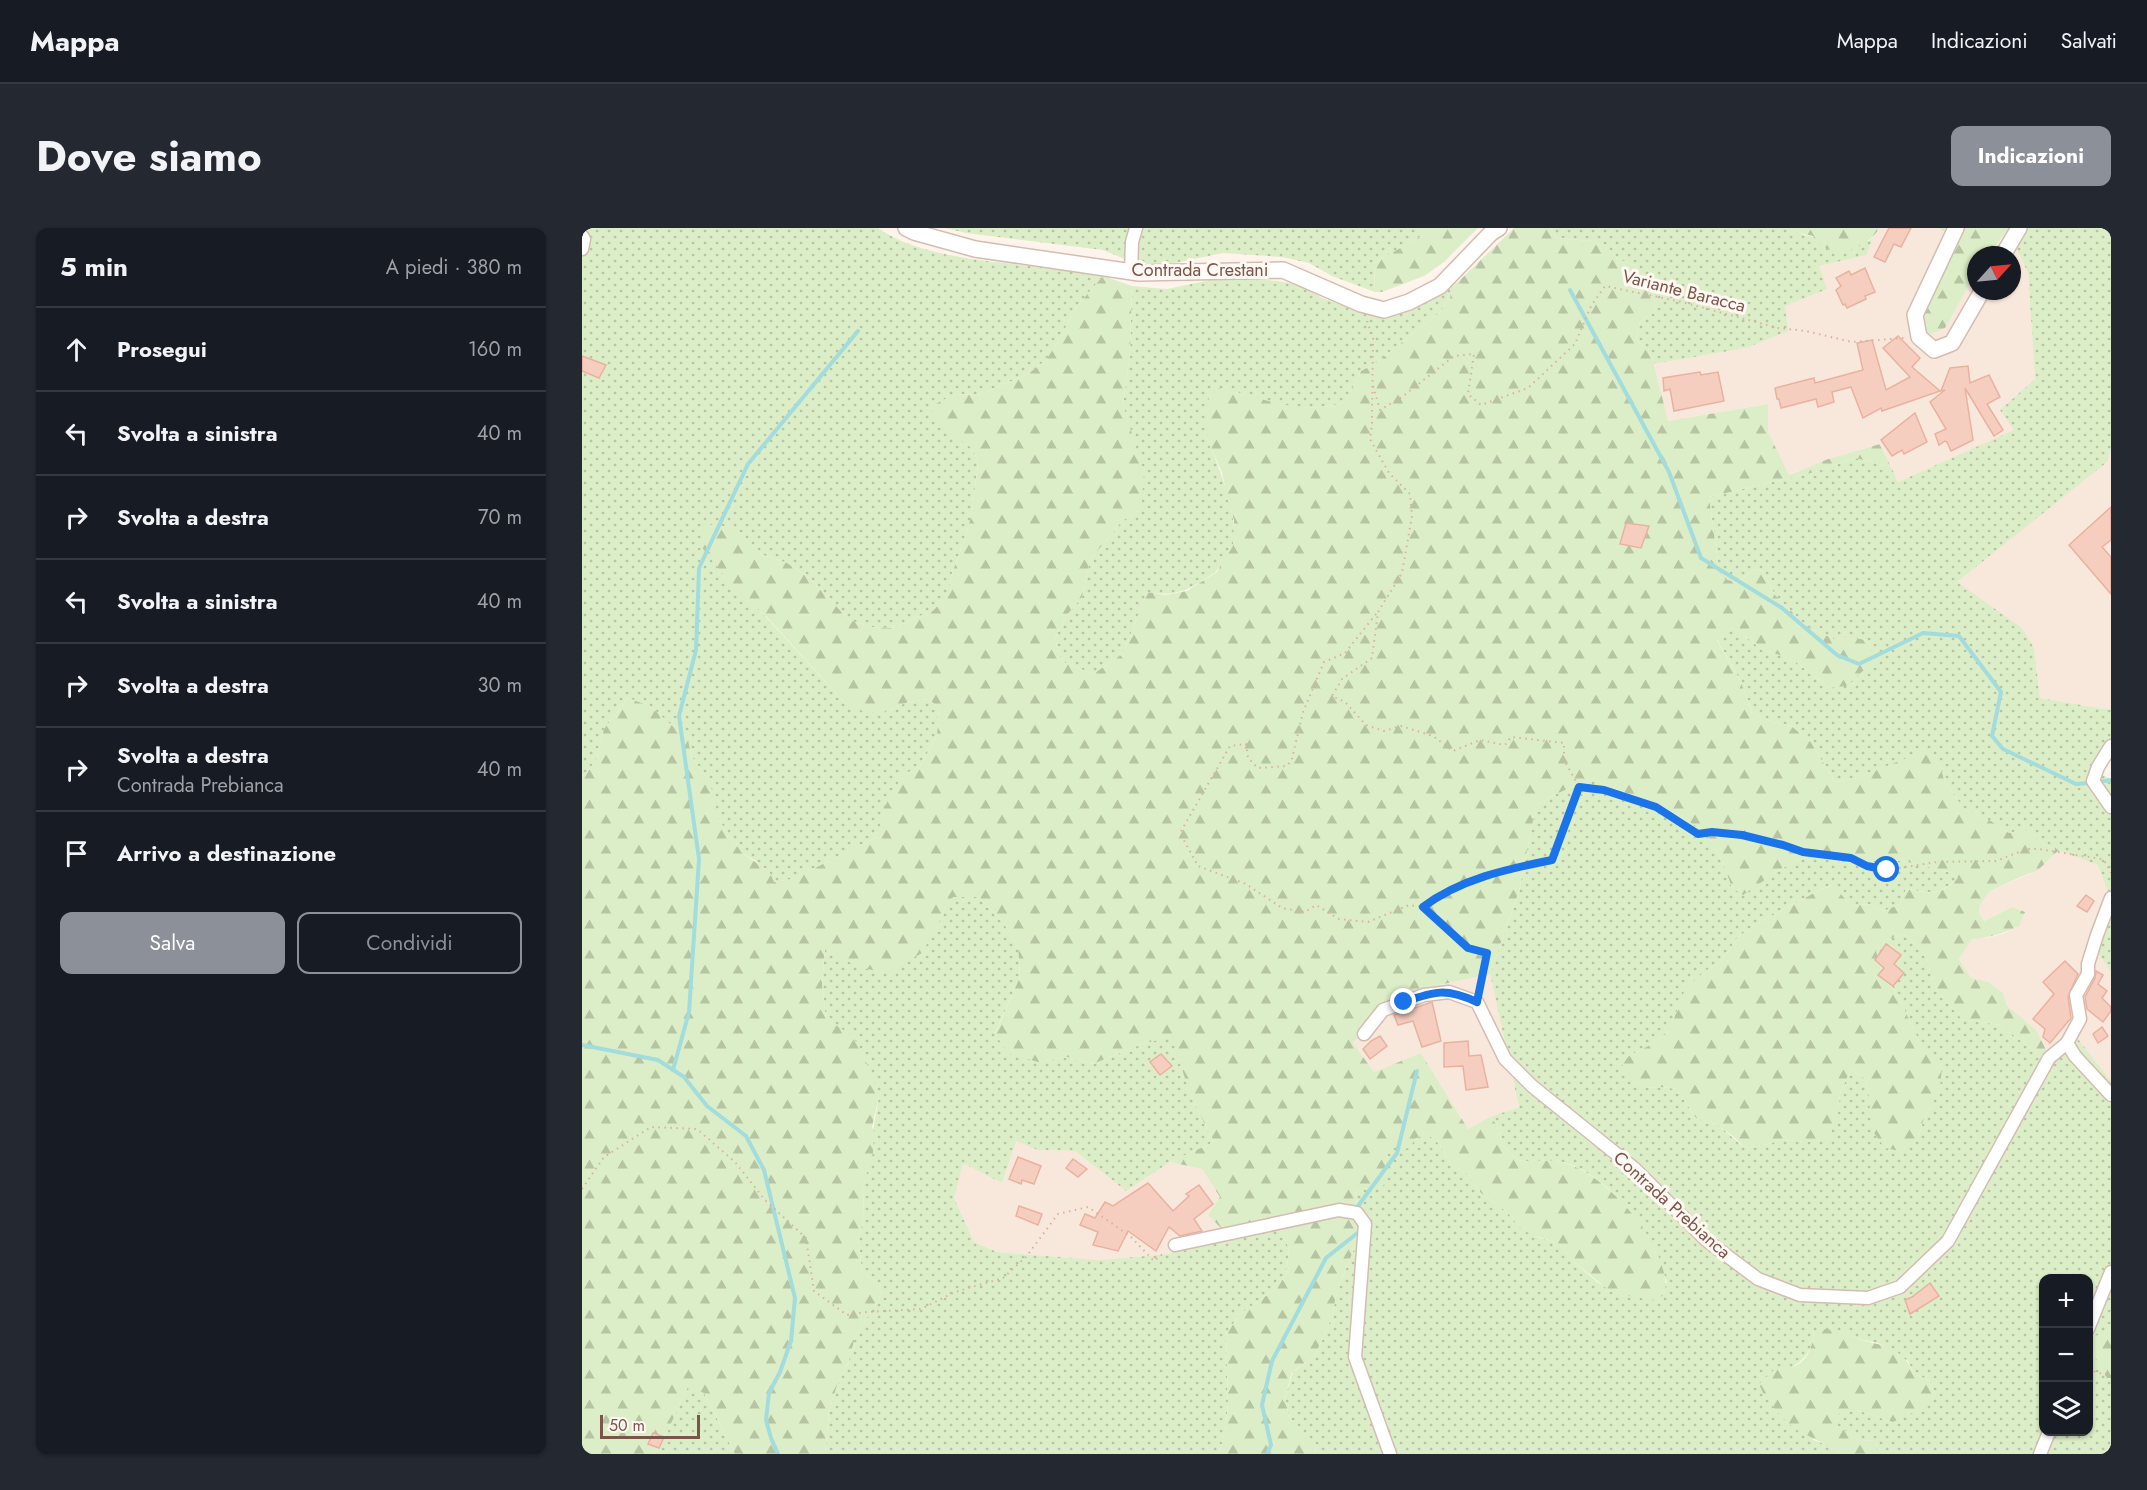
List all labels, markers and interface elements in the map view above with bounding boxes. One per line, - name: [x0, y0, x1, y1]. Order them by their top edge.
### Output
- text: Mappa: [30, 21, 120, 62]
- text: Mappa: [1837, 26, 1898, 56]
- text: Indicazioni: [1931, 26, 2028, 56]
- text: Salvati: [2061, 26, 2117, 56]
- text: Dove siamo: [36, 126, 262, 187]
- button: Indicazioni: [1951, 126, 2111, 186]
- north arrow: [1967, 246, 2021, 300]
- text: 5 min: [60, 248, 128, 286]
- text: A piedi · 380 m: [386, 253, 522, 282]
- street label: Contrada Crestani: [1132, 257, 1268, 283]
- street label: Variante Baracca: [1620, 263, 1748, 319]
- icon: ahead: [60, 333, 93, 366]
- text: Prosegui: [117, 333, 207, 365]
- text: 160 m: [468, 335, 522, 364]
- icon: left: [60, 417, 93, 450]
- text: Svolta a sinistra: [117, 417, 278, 449]
- text: 40 m: [477, 419, 522, 448]
- icon: right: [60, 501, 93, 534]
- text: Svolta a destra: [117, 501, 269, 533]
- text: 70 m: [478, 503, 522, 532]
- icon: left: [60, 585, 93, 618]
- text: Svolta a sinistra: [117, 585, 278, 617]
- text: 40 m: [477, 587, 522, 616]
- icon: right: [60, 669, 93, 702]
- text: Svolta a destra: [117, 669, 269, 701]
- text: 30 m: [477, 671, 522, 700]
- text: Svolta a destra: [117, 739, 269, 771]
- icon: right: [60, 753, 93, 786]
- text: 40 m: [477, 755, 522, 784]
- text: Contrada Prebianca: [117, 771, 284, 800]
- icon: arrive: [60, 837, 93, 870]
- text: Arrivo a destinazione: [117, 837, 336, 869]
- route start: [1873, 856, 1899, 882]
- button: Salva: [60, 912, 285, 974]
- button: Condividi: [297, 912, 522, 974]
- route end: [1390, 988, 1416, 1014]
- street label: Contrada Prebianca: [1608, 1145, 1736, 1265]
- map controls: [2039, 1274, 2093, 1436]
- button: +: [2039, 1274, 2093, 1328]
- button: −: [2039, 1328, 2093, 1382]
- button: layers: [2039, 1382, 2093, 1436]
- scale bar: [600, 1412, 700, 1440]
- text: 50 m: [609, 1414, 645, 1437]

